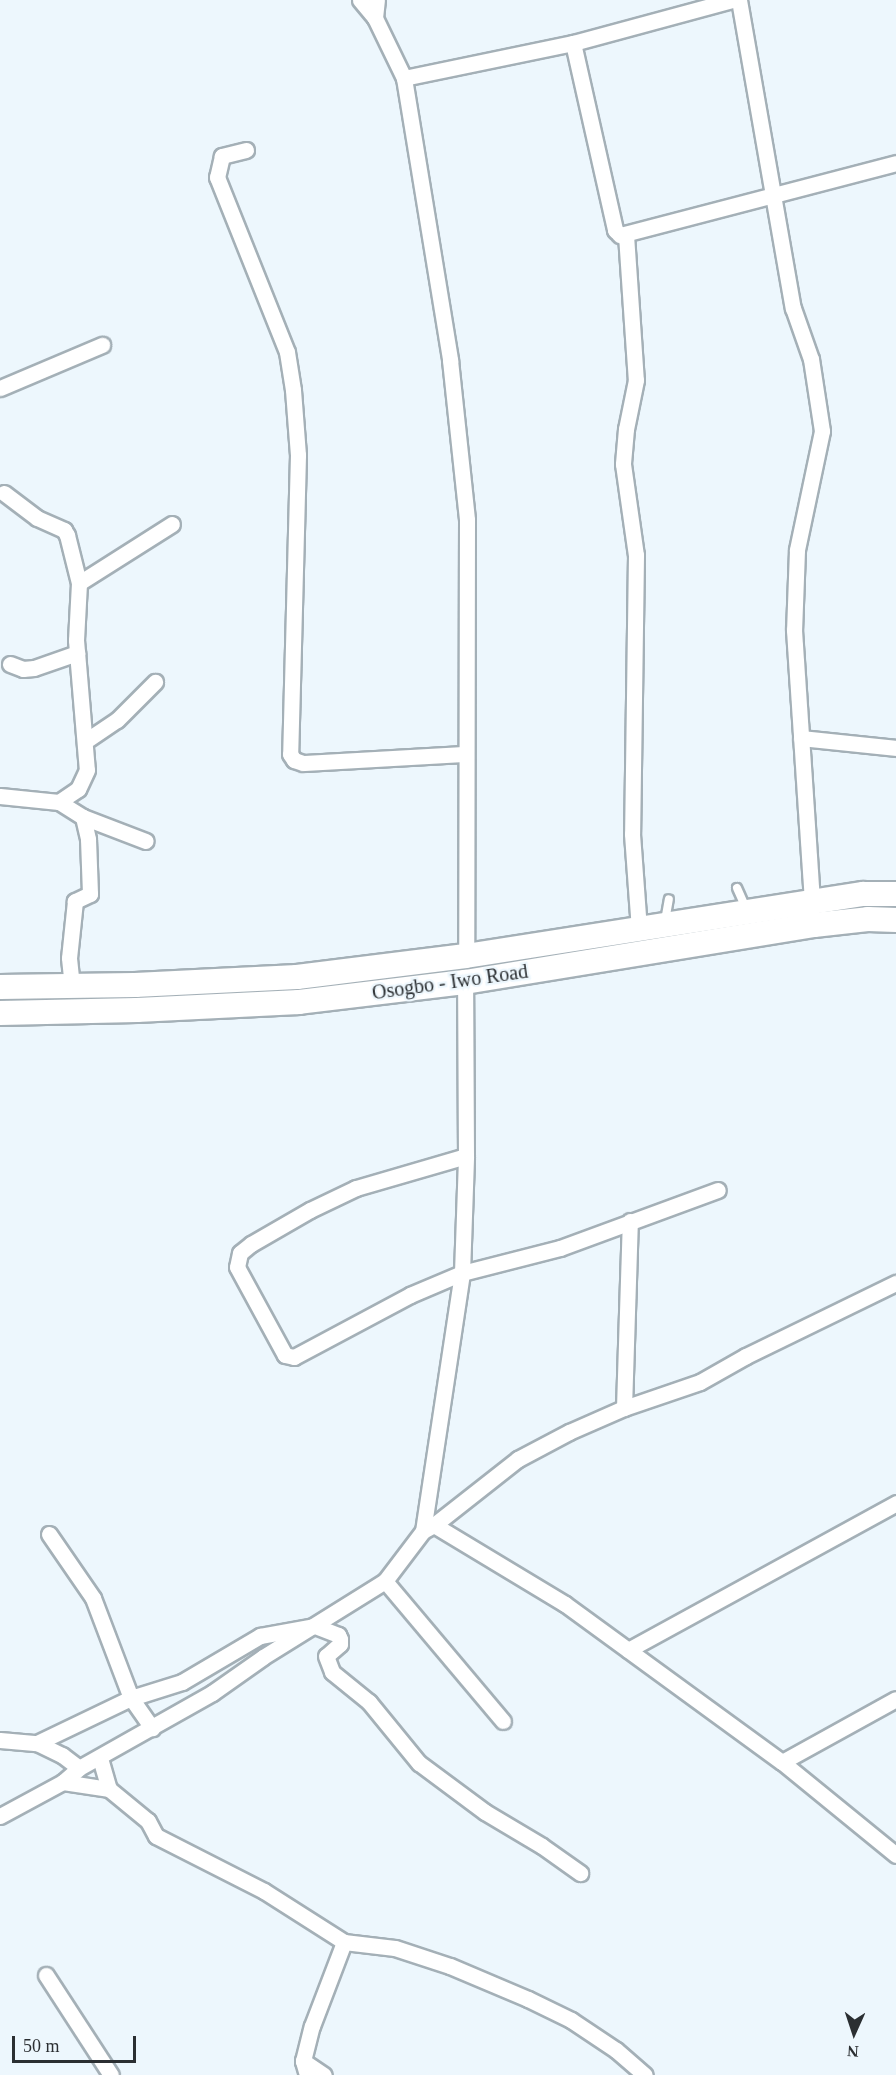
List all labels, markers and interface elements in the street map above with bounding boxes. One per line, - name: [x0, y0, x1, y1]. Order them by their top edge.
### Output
- street label: Osogbo - Iwo Road: [370, 959, 530, 1005]
- north arrow: [824, 2003, 884, 2063]
- scale bar: [15, 2024, 140, 2062]
- text: 50 m: [23, 2036, 60, 2056]
- text: N: [847, 2043, 859, 2060]

